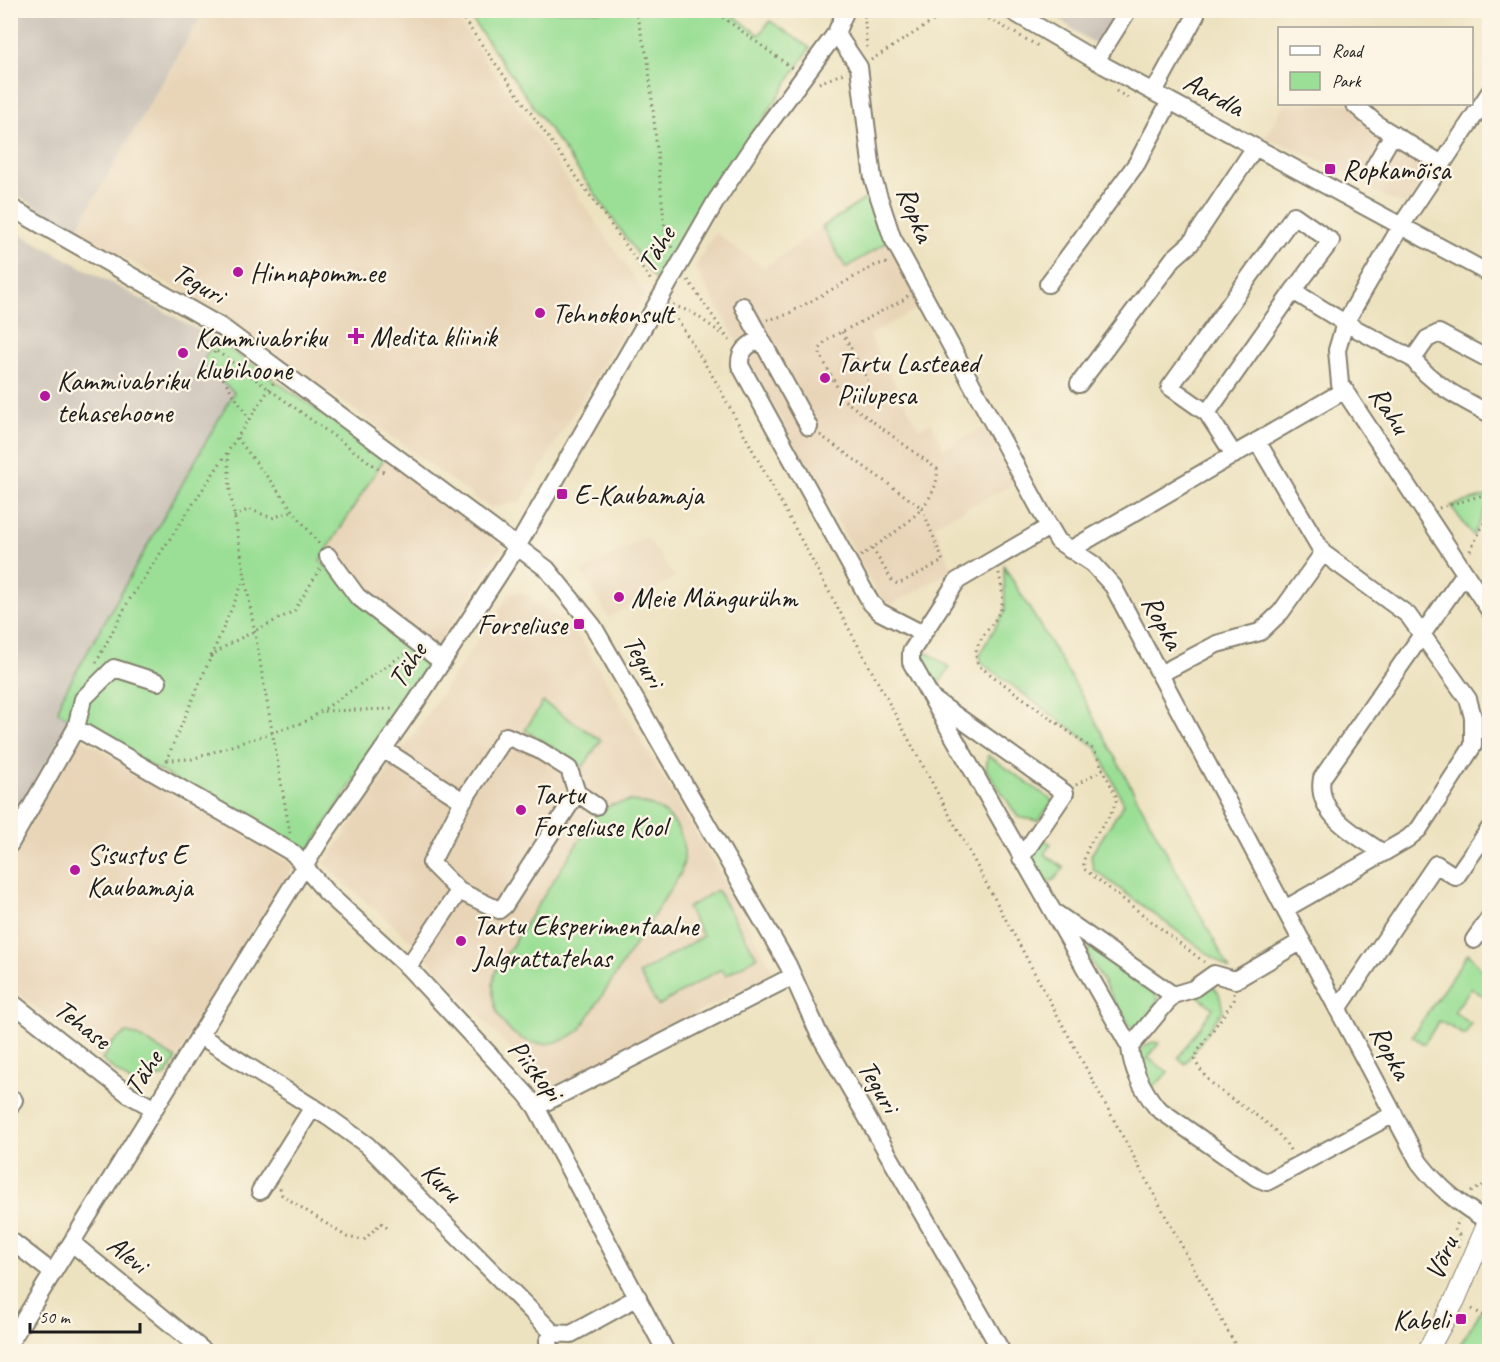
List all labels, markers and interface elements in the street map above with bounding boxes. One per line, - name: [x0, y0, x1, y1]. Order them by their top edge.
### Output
- legend: [1278, 27, 1473, 105]
- text: Road: [1332, 40, 1365, 62]
- street label: Aardla: [1178, 64, 1252, 125]
- text: Park: [1332, 70, 1362, 92]
- place label: Ropkamõisa: [1342, 152, 1452, 187]
- marker: Ropkamõisa: [1323, 162, 1337, 176]
- street label: Ropka: [889, 181, 944, 248]
- street label: Tähe: [629, 218, 684, 278]
- street label: Teguri: [166, 254, 235, 314]
- place label: Hinnapomm.ee: [250, 255, 387, 290]
- marker: Hinnapomm.ee: [231, 265, 245, 279]
- place label: Tehnokonsult: [552, 296, 676, 331]
- marker: Tehnokonsult: [533, 306, 547, 320]
- place label: Medita kliinik: [370, 319, 498, 354]
- place label: Kammivabriku klubihoone: [195, 320, 329, 387]
- marker: Medita kliinik: [347, 327, 365, 345]
- place label: Tartu Lasteaed Piilupesa: [837, 345, 983, 412]
- marker: Kammivabriku klubihoone: [176, 346, 190, 360]
- place label: Kammivabriku tehasehoone: [57, 363, 191, 430]
- marker: Tartu Lasteaed Piilupesa: [818, 371, 832, 385]
- street label: Rahu: [1362, 379, 1419, 442]
- marker: Kammivabriku tehasehoone: [38, 389, 52, 403]
- place label: E-Kaubamaja: [574, 477, 705, 512]
- marker: E-Kaubamaja: [555, 487, 569, 501]
- place label: Meie Mängurühm: [631, 580, 799, 615]
- street label: Ropka: [1134, 589, 1193, 657]
- marker: Meie Mängurühm: [612, 590, 626, 604]
- place label: Forseliuse: [477, 607, 569, 642]
- marker: Forseliuse: [572, 617, 586, 631]
- street label: Teguri: [615, 628, 675, 697]
- street label: Tähe: [379, 634, 436, 694]
- place label: Tartu Forseliuse Kool: [533, 777, 672, 844]
- marker: Tartu Forseliuse Kool: [514, 803, 528, 817]
- place label: Sisustus E Kaubamaja: [87, 837, 194, 904]
- marker: Sisustus E Kaubamaja: [68, 863, 82, 877]
- place label: Tartu Eksperimentaalne Jalgrattatehas: [471, 908, 700, 975]
- marker: Tartu Eksperimentaalne Jalgrattatehas: [454, 934, 468, 948]
- street label: Tehase: [48, 991, 120, 1058]
- street label: Ropka: [1362, 1019, 1421, 1087]
- street label: Piiskopi: [501, 1032, 574, 1111]
- street label: Tähe: [116, 1042, 171, 1102]
- street label: Teguri: [850, 1053, 910, 1122]
- street label: Kuru: [414, 1154, 471, 1211]
- street label: Alevi: [101, 1227, 158, 1283]
- street label: Võru: [1416, 1229, 1466, 1285]
- scale bar: [30, 1296, 140, 1334]
- place label: Kabeli: [1393, 1302, 1453, 1337]
- text: 50 m: [39, 1306, 72, 1328]
- marker: Kabeli: [1454, 1312, 1468, 1326]

